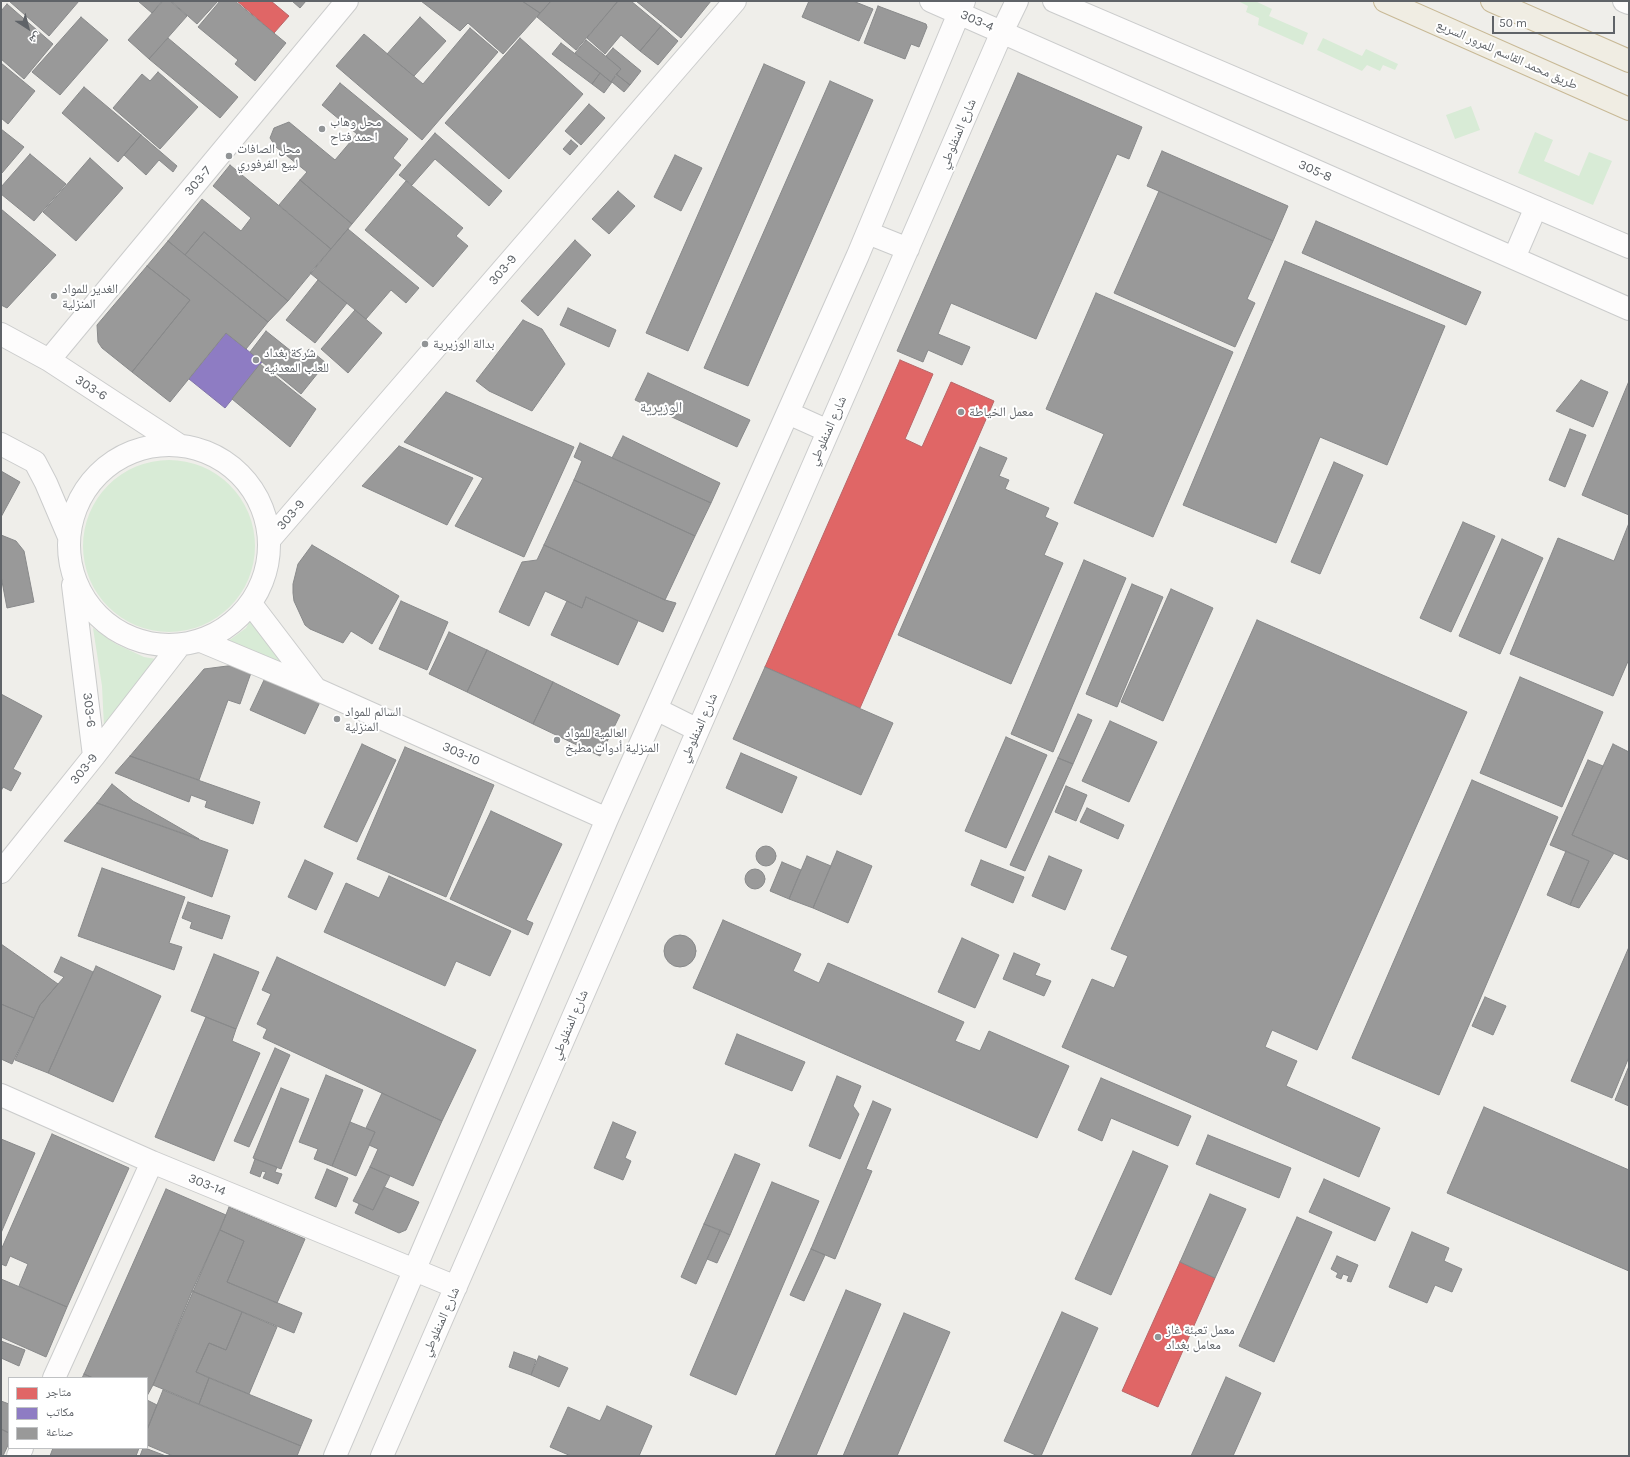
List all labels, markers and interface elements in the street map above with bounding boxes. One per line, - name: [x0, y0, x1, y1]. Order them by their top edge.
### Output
- street label: 303-4: [958, 7, 996, 35]
- north arrow: [8, 8, 48, 48]
- scale bar: [1494, 8, 1617, 34]
- text: 50 m: [1499, 16, 1527, 30]
- street label: طريق محمد القاسم للمرور السريع: [1434, 17, 1580, 93]
- text: ش: [27, 29, 44, 47]
- street label: شارع المنفلوطي: [936, 97, 980, 171]
- place label: محل وهاب احمد فتاح: [330, 114, 381, 145]
- marker: محل وهاب احمد فتاح: [317, 124, 327, 134]
- place label: محل الصافات لبيع الفرفوري: [237, 141, 300, 172]
- marker: محل الصافات لبيع الفرفوري: [224, 151, 234, 161]
- street label: 305-8: [1296, 157, 1334, 185]
- street label: 303-7: [181, 163, 215, 199]
- street label: 303-9: [486, 252, 520, 288]
- place label: الغدير للمواد المنزلية: [62, 281, 118, 312]
- marker: الغدير للمواد المنزلية: [49, 291, 59, 301]
- place label: بدالة الوزيرية: [433, 336, 495, 352]
- marker: بدالة الوزيرية: [420, 339, 430, 349]
- place label: شركة بغداد للعلب المعدنيه: [264, 345, 329, 376]
- marker: شركة بغداد للعلب المعدنيه: [251, 355, 261, 365]
- street label: 303-6: [72, 372, 110, 404]
- street label: شارع المنفلوطي: [806, 394, 850, 468]
- district label: الوزيرية: [640, 399, 682, 417]
- place label: معمل الخياطة: [969, 404, 1033, 420]
- marker: معمل الخياطة: [956, 407, 966, 417]
- street label: 303-9: [274, 497, 308, 533]
- street label: شارع المنفلوطي: [677, 691, 721, 765]
- street label: 303-6: [79, 692, 99, 728]
- place label: السالم للمواد المنزلية: [345, 704, 401, 735]
- marker: السالم للمواد المنزلية: [332, 714, 342, 724]
- place label: العالمية للمواد المنزلية أدوات مطبخ: [565, 725, 659, 756]
- marker: العالمية للمواد المنزلية أدوات مطبخ: [552, 735, 562, 745]
- street label: 303-10: [440, 739, 482, 769]
- street label: 303-9: [67, 750, 101, 788]
- street label: شارع المنفلوطي: [548, 988, 592, 1062]
- street label: 303-14: [186, 1170, 228, 1200]
- street label: شارع المنفلوطي: [419, 1285, 463, 1359]
- place label: معمل تعبئة غاز معامل بغداد: [1166, 1322, 1235, 1353]
- marker: معمل تعبئة غاز معامل بغداد: [1153, 1332, 1163, 1342]
- legend: [8, 1377, 148, 1449]
- text: متاجر: [46, 1385, 71, 1399]
- text: مكاتب: [46, 1405, 74, 1419]
- text: صناعة: [46, 1425, 73, 1439]

